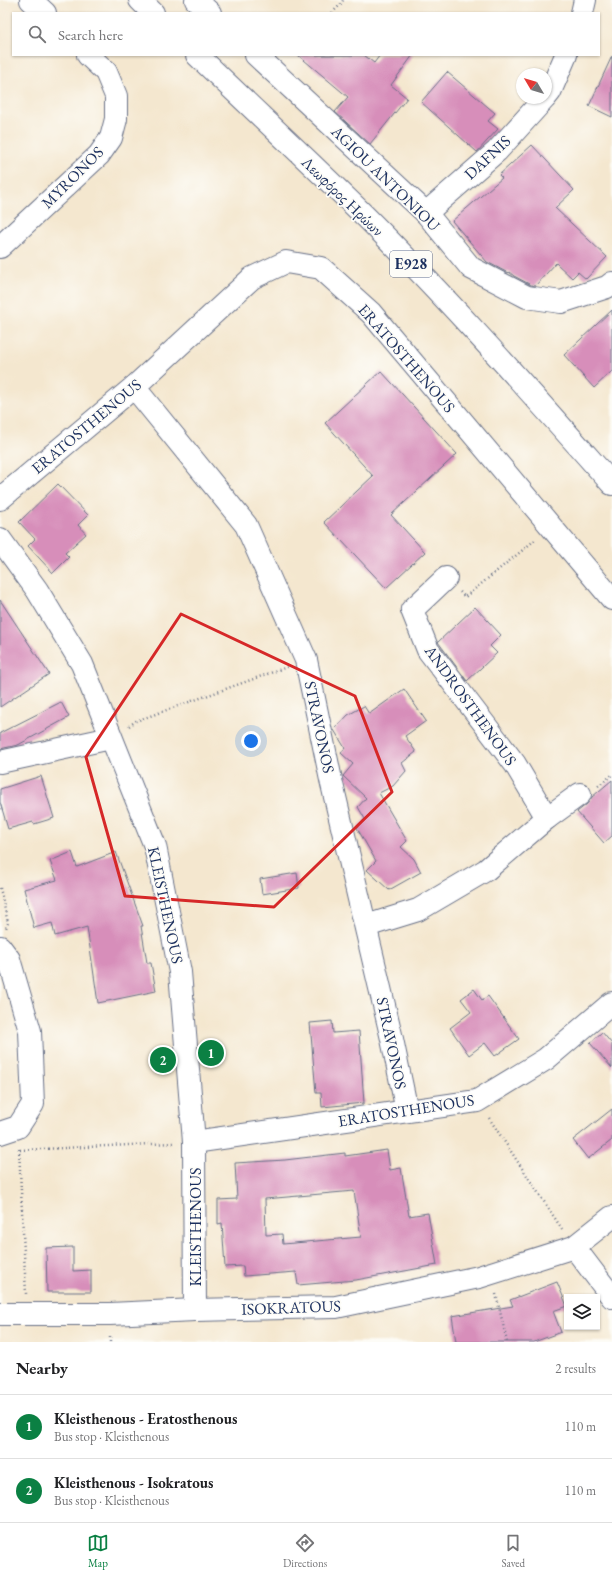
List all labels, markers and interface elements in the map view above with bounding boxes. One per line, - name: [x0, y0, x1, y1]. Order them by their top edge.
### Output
- search box: [12, 12, 600, 56]
- icon: search: [26, 23, 48, 45]
- text: Search here: [58, 25, 123, 44]
- north arrow: [516, 68, 552, 104]
- street label: AGIOU ANTONIOU: [326, 120, 445, 236]
- street label: DAFNIS: [460, 130, 515, 184]
- street label: MYRONOS: [37, 142, 108, 213]
- street label: Λεωφόρος Ηρώων: [296, 151, 388, 241]
- road number: E928: [390, 251, 432, 277]
- street label: ERATOSTHENOUS: [354, 300, 460, 417]
- street label: ERATOSTHENOUS: [27, 374, 146, 479]
- street label: ANDROSTHENOUS: [419, 640, 521, 770]
- street label: STRAVONOS: [299, 679, 340, 775]
- your location: [241, 731, 261, 751]
- street label: KLEISTHENOUS: [143, 845, 188, 965]
- street label: STRAVONOS: [371, 995, 412, 1091]
- pin: 1: [198, 1038, 224, 1068]
- pin: 2: [150, 1045, 176, 1075]
- street label: ERATOSTHENOUS: [337, 1089, 476, 1132]
- street label: KLEISTHENOUS: [185, 1168, 206, 1286]
- map controls: [564, 1294, 600, 1330]
- button: layers: [564, 1294, 600, 1330]
- street label: ISOKRATOUS: [241, 1295, 341, 1320]
- text: Nearby: [16, 1357, 68, 1379]
- text: 2 results: [555, 1360, 596, 1377]
- text: Kleisthenous - Eratosthenous: [54, 1409, 237, 1428]
- text: 1: [26, 1418, 32, 1435]
- text: 110 m: [565, 1418, 596, 1435]
- text: Bus stop · Kleisthenous: [54, 1428, 169, 1445]
- text: Kleisthenous - Isokratous: [54, 1473, 213, 1492]
- text: 2: [26, 1482, 32, 1499]
- text: 110 m: [565, 1482, 596, 1499]
- text: Bus stop · Kleisthenous: [54, 1492, 169, 1509]
- tab: Map: [87, 1532, 109, 1570]
- tab: Directions: [283, 1532, 327, 1570]
- tab: Saved: [501, 1532, 525, 1570]

